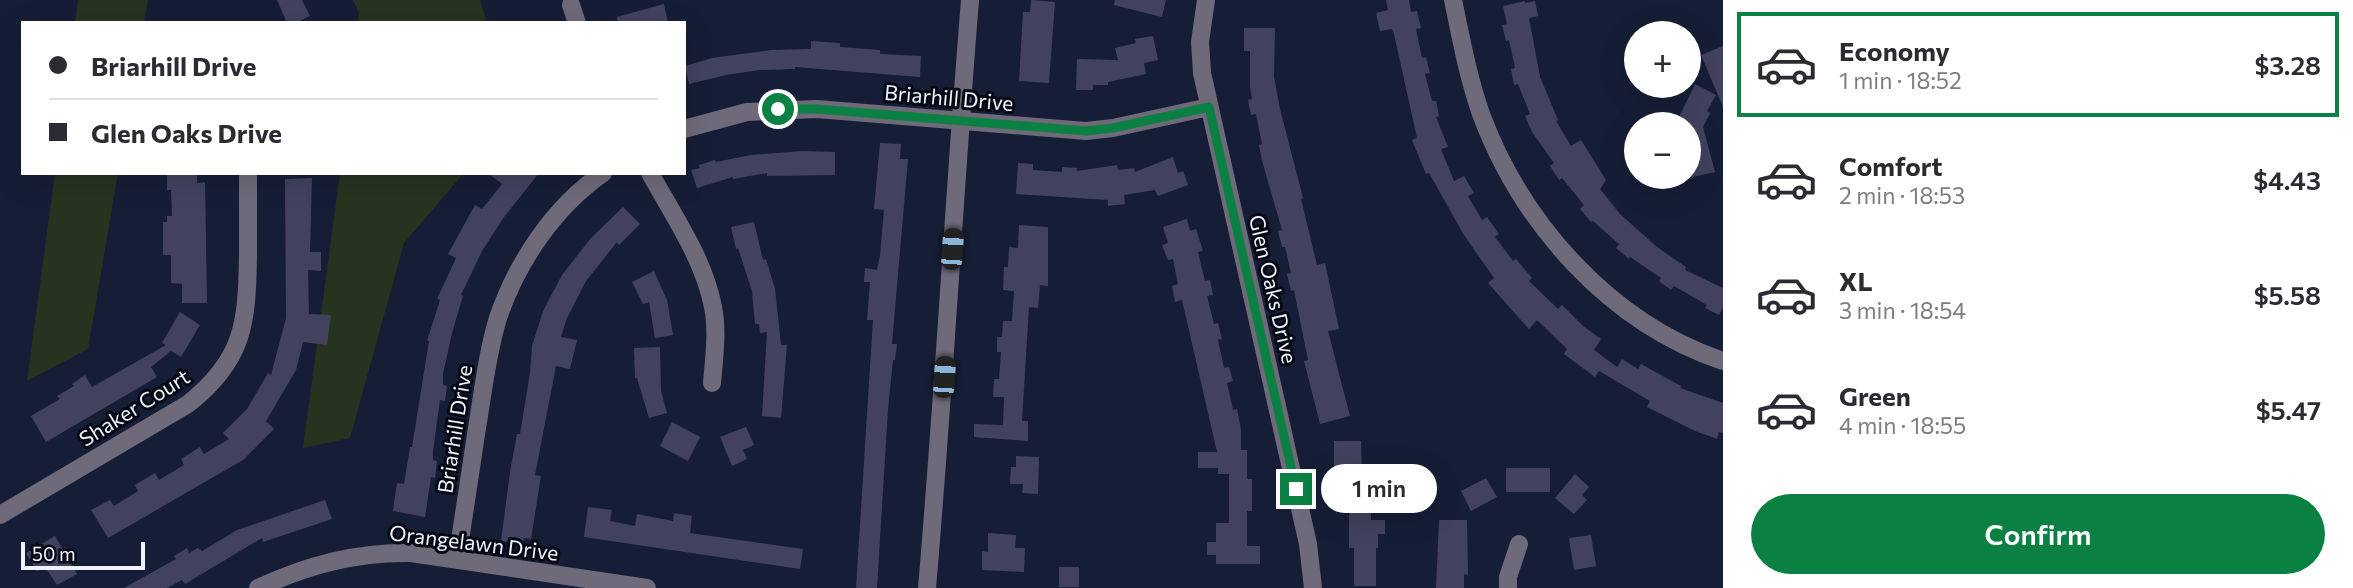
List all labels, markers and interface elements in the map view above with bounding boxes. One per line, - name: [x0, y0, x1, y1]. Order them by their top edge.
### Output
- map controls: [1624, 21, 1701, 189]
- button: +: [1624, 21, 1701, 98]
- icon: car: [1755, 33, 1818, 96]
- text: Economy: [1839, 35, 1950, 66]
- text: $3.28: [2254, 49, 2321, 80]
- text: Briarhill Drive: [91, 50, 256, 81]
- text: 1 min · 18:52: [1839, 66, 1962, 94]
- street label: Briarhill Drive: [883, 79, 1015, 115]
- route start: [762, 93, 794, 125]
- button: −: [1624, 112, 1701, 189]
- text: Glen Oaks Drive: [91, 117, 282, 148]
- icon: car: [1755, 148, 1818, 211]
- text: Comfort: [1839, 150, 1942, 181]
- text: $4.43: [2253, 164, 2321, 195]
- text: 2 min · 18:53: [1839, 181, 1965, 209]
- street label: Glen Oaks Drive: [1245, 212, 1303, 366]
- car: [941, 227, 964, 271]
- icon: car: [1755, 263, 1818, 326]
- text: XL: [1839, 265, 1873, 296]
- text: $5.58: [2254, 279, 2321, 310]
- text: 3 min · 18:54: [1839, 296, 1966, 324]
- car: [933, 355, 956, 399]
- street label: Shaker Court: [74, 363, 194, 451]
- street label: Briarhill Drive: [432, 363, 476, 495]
- icon: car: [1755, 378, 1818, 441]
- text: Green: [1839, 380, 1911, 411]
- text: $5.47: [2256, 394, 2321, 425]
- text: 4 min · 18:55: [1839, 411, 1966, 439]
- callout: 1 min: [1320, 464, 1436, 514]
- route end: [1280, 473, 1312, 505]
- text: 1 min: [1352, 474, 1406, 502]
- button: Confirm: [1751, 494, 2325, 574]
- street label: Orangelawn Drive: [388, 519, 560, 565]
- scale bar: [21, 539, 145, 571]
- text: 50 m: [32, 542, 76, 565]

